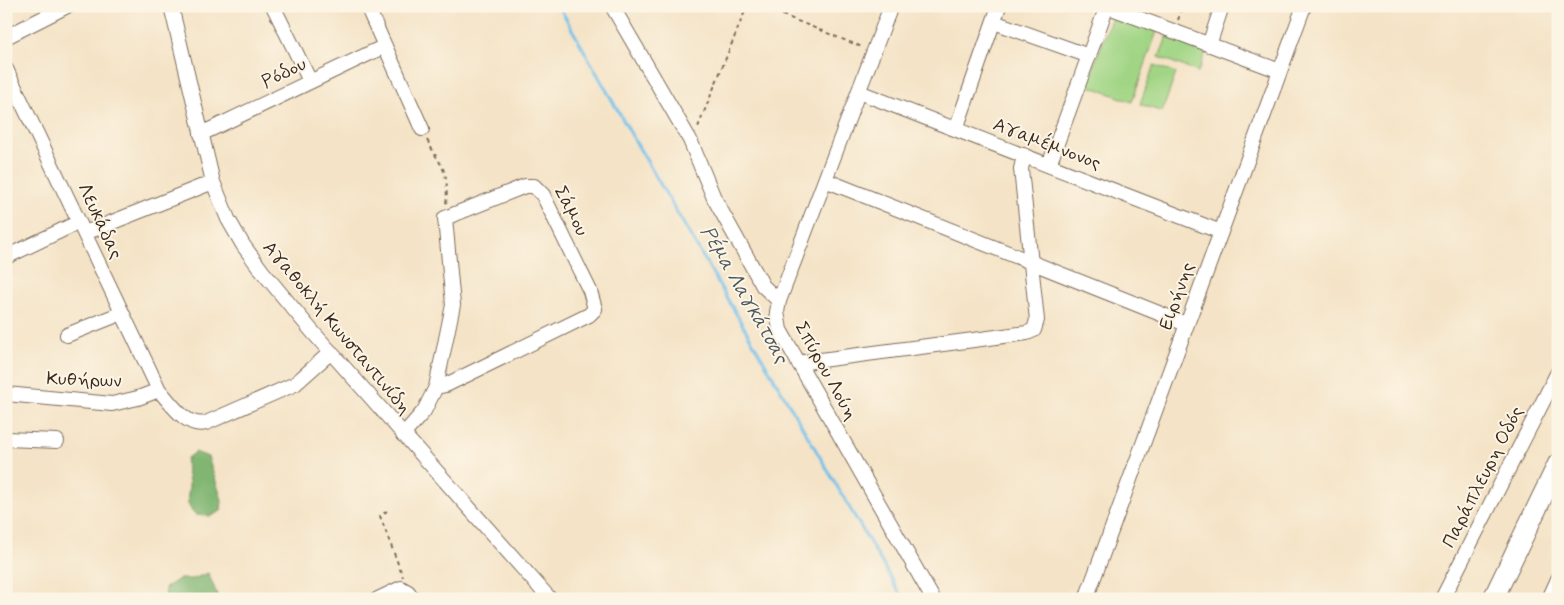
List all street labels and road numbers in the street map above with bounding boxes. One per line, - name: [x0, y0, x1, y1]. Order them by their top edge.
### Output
- street label: Ρόδου: [258, 52, 310, 94]
- street label: Αγαμέμνονoς: [989, 112, 1105, 176]
- street label: Λευκάδας: [71, 179, 129, 263]
- street label: Σάμου: [548, 182, 594, 240]
- street label: Αγαθοκλή Κωνσταντινίδη: [257, 236, 417, 420]
- street label: Ειρήνης: [1153, 259, 1201, 333]
- street label: Σπύρου Λούη: [789, 317, 863, 425]
- street label: Κυθήρων: [46, 366, 122, 394]
- street label: Παράπλευρη Οδός: [1436, 402, 1530, 552]

